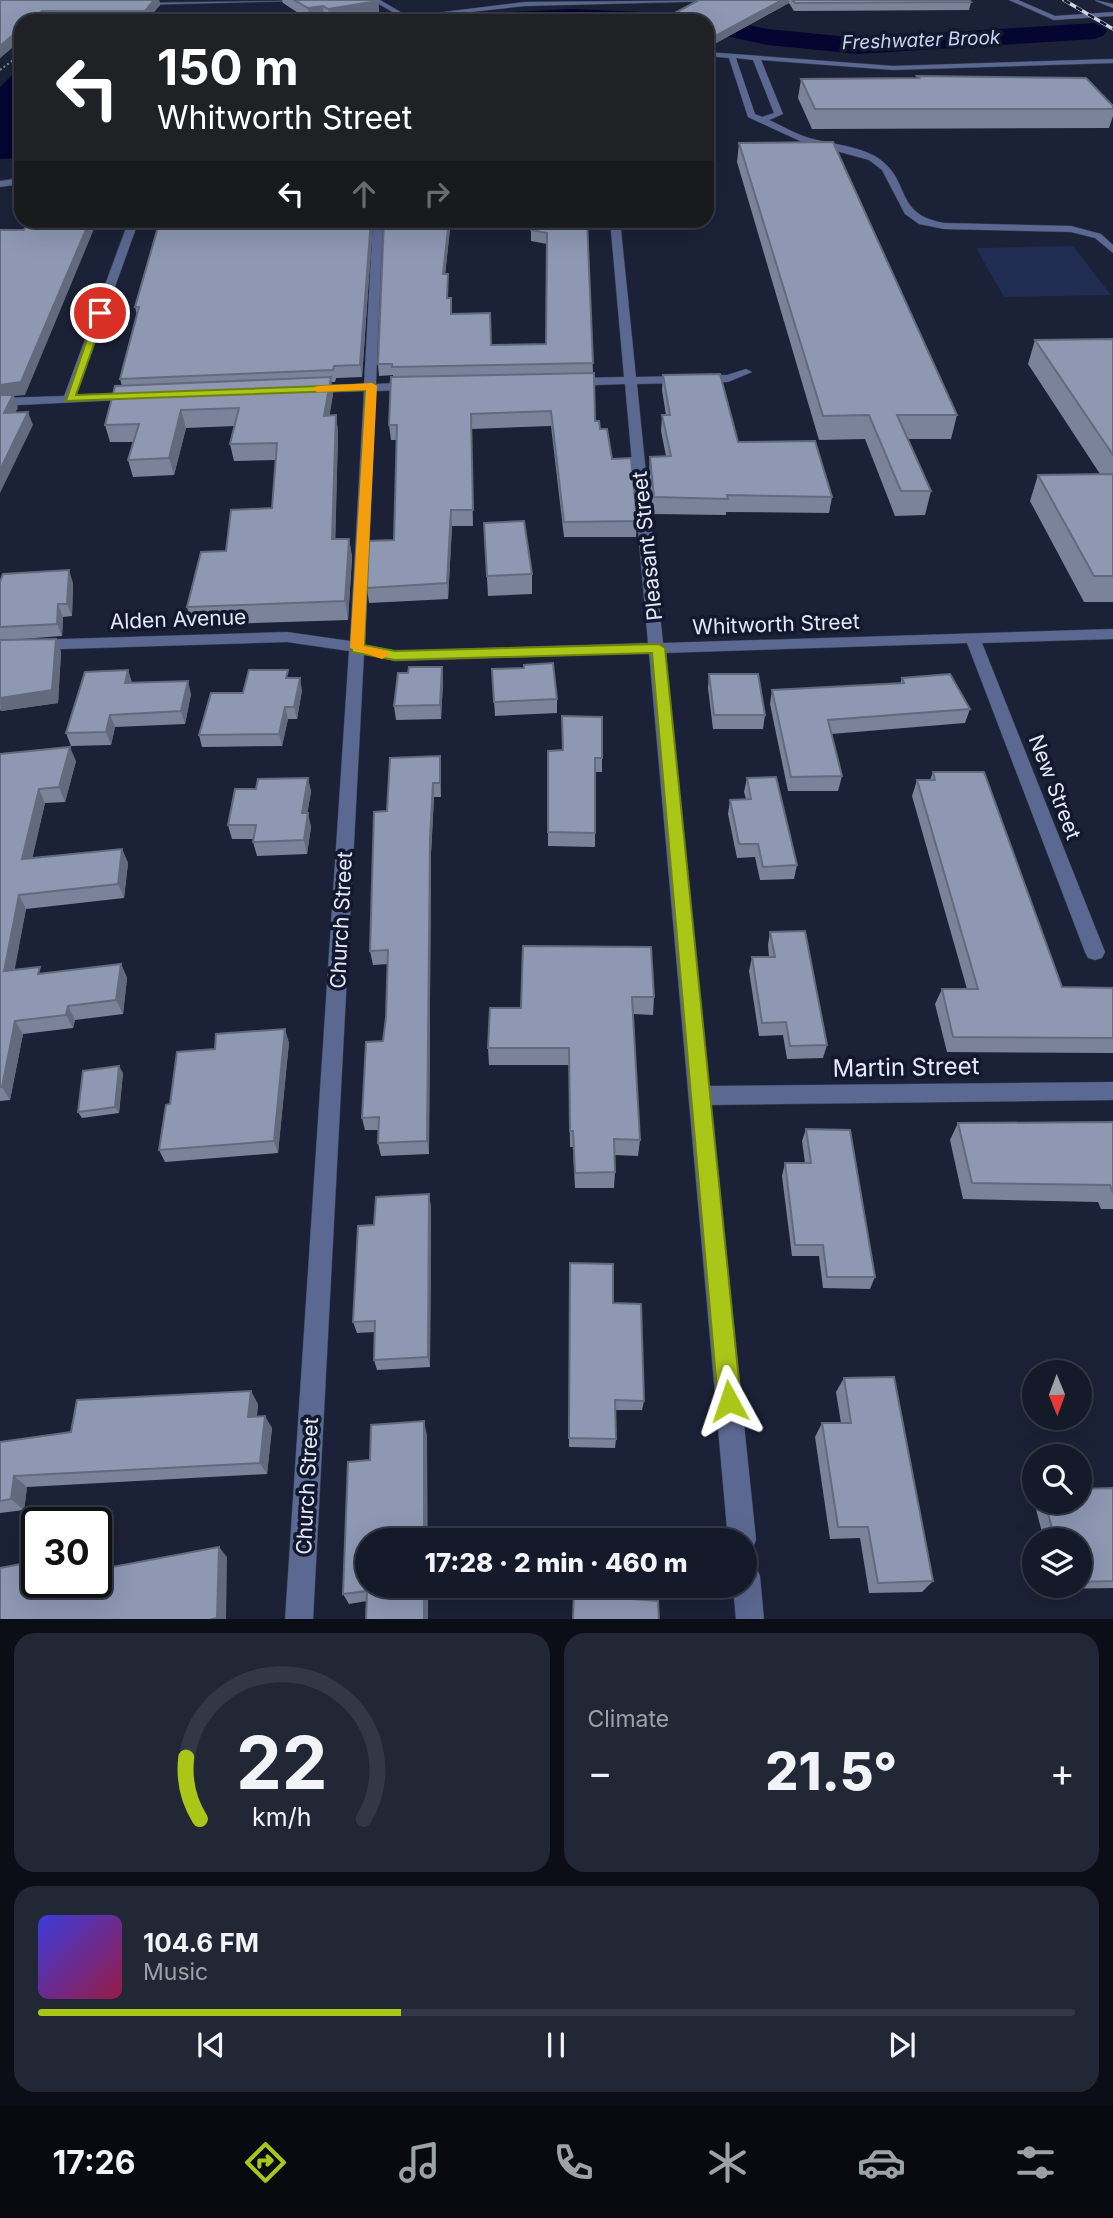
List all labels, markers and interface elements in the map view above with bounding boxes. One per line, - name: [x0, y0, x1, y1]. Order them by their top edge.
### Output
- water label: Freshwater Brook: [841, 26, 1001, 54]
- text: 150 m: [157, 38, 299, 97]
- icon: left: [42, 42, 133, 133]
- text: Whitworth Street: [157, 98, 412, 137]
- icon: left: [272, 175, 310, 213]
- icon: ahead: [345, 175, 383, 213]
- icon: right: [418, 175, 456, 213]
- pin: [70, 283, 130, 343]
- icon: arrive: [81, 294, 119, 332]
- street label: Pleasant Street: [627, 470, 667, 622]
- street label: Alden Avenue: [109, 604, 247, 634]
- street label: Whitworth Street: [692, 609, 860, 639]
- street label: New Street: [1024, 731, 1086, 843]
- street label: Church Street: [325, 851, 357, 989]
- street label: Martin Street: [832, 1051, 980, 1083]
- north arrow: [1022, 1360, 1092, 1430]
- map controls: [1022, 1360, 1092, 1598]
- position arrow: [692, 1364, 766, 1438]
- street label: Church Street: [291, 1417, 323, 1555]
- button: search: [1022, 1444, 1092, 1514]
- speed limit sign: 30: [21, 1507, 112, 1598]
- button: layers: [1022, 1528, 1092, 1598]
- text: 17:28 · 2 min · 460 m: [424, 1547, 688, 1578]
- text: Climate: [588, 1705, 669, 1733]
- text: 22: [236, 1718, 328, 1807]
- text: 21.5°: [765, 1740, 897, 1803]
- text: −: [588, 1749, 613, 1795]
- text: +: [1050, 1749, 1075, 1795]
- text: km/h: [252, 1801, 311, 1831]
- text: 104.6 FM: [143, 1927, 259, 1958]
- text: Music: [143, 1958, 208, 1986]
- icon: previous: [192, 2026, 230, 2064]
- icon: pause: [537, 2026, 575, 2064]
- icon: next: [883, 2026, 921, 2064]
- icon: directions: [241, 2138, 290, 2187]
- icon: music: [395, 2138, 444, 2187]
- icon: phone: [549, 2138, 598, 2187]
- icon: climate: [703, 2138, 752, 2187]
- icon: car: [857, 2138, 906, 2187]
- icon: filters: [1011, 2138, 1060, 2187]
- text: 17:26: [53, 2143, 136, 2182]

